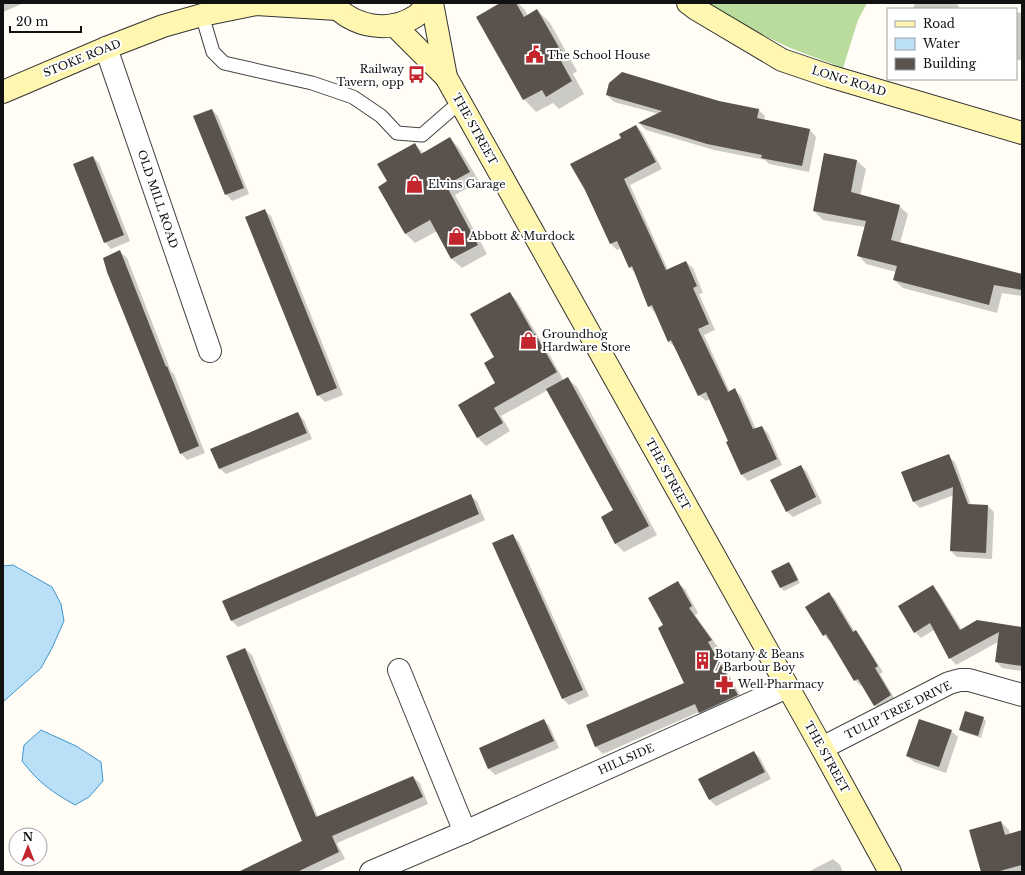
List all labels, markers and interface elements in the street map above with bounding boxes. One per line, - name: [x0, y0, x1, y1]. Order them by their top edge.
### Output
- scale bar: [10, 8, 81, 34]
- legend: [887, 8, 1017, 80]
- text: 20 m: [16, 14, 48, 29]
- text: Road: [923, 16, 955, 31]
- street label: STOKE ROAD: [41, 36, 123, 80]
- text: Water: [922, 36, 960, 51]
- public building icon: The School House: [524, 45, 544, 65]
- place label: The School House: [547, 48, 650, 62]
- text: Building: [923, 56, 977, 71]
- place label: Railway Tavern, opp: [337, 62, 404, 89]
- street label: LONG ROAD: [810, 63, 888, 99]
- bus stop icon: Railway Tavern, opp: [407, 65, 427, 85]
- street label: THE STREET: [450, 91, 500, 167]
- street label: OLD MILL ROAD: [135, 148, 182, 250]
- shop icon: Elvins Garage: [405, 174, 425, 194]
- place label: Elvins Garage: [428, 177, 506, 191]
- shop icon: Abbott & Murdock: [446, 226, 466, 246]
- place label: Abbott & Murdock: [468, 229, 575, 243]
- place label: Groundhog Hardware Store: [542, 327, 631, 354]
- shop icon: Groundhog Hardware Store: [519, 330, 539, 350]
- street label: THE STREET: [643, 436, 693, 512]
- place label: Botany & Beans / Barbour Boy: [715, 647, 804, 674]
- building icon: Botany & Beans / Barbour Boy: [692, 650, 712, 670]
- pharmacy icon: Well Pharmacy: [715, 674, 735, 694]
- place label: Well Pharmacy: [737, 677, 824, 691]
- street label: TULIP TREE DRIVE: [842, 678, 954, 742]
- street label: THE STREET: [802, 719, 852, 795]
- street label: HILLSIDE: [596, 740, 656, 778]
- north arrow: [8, 827, 48, 867]
- text: N: [23, 830, 34, 844]

